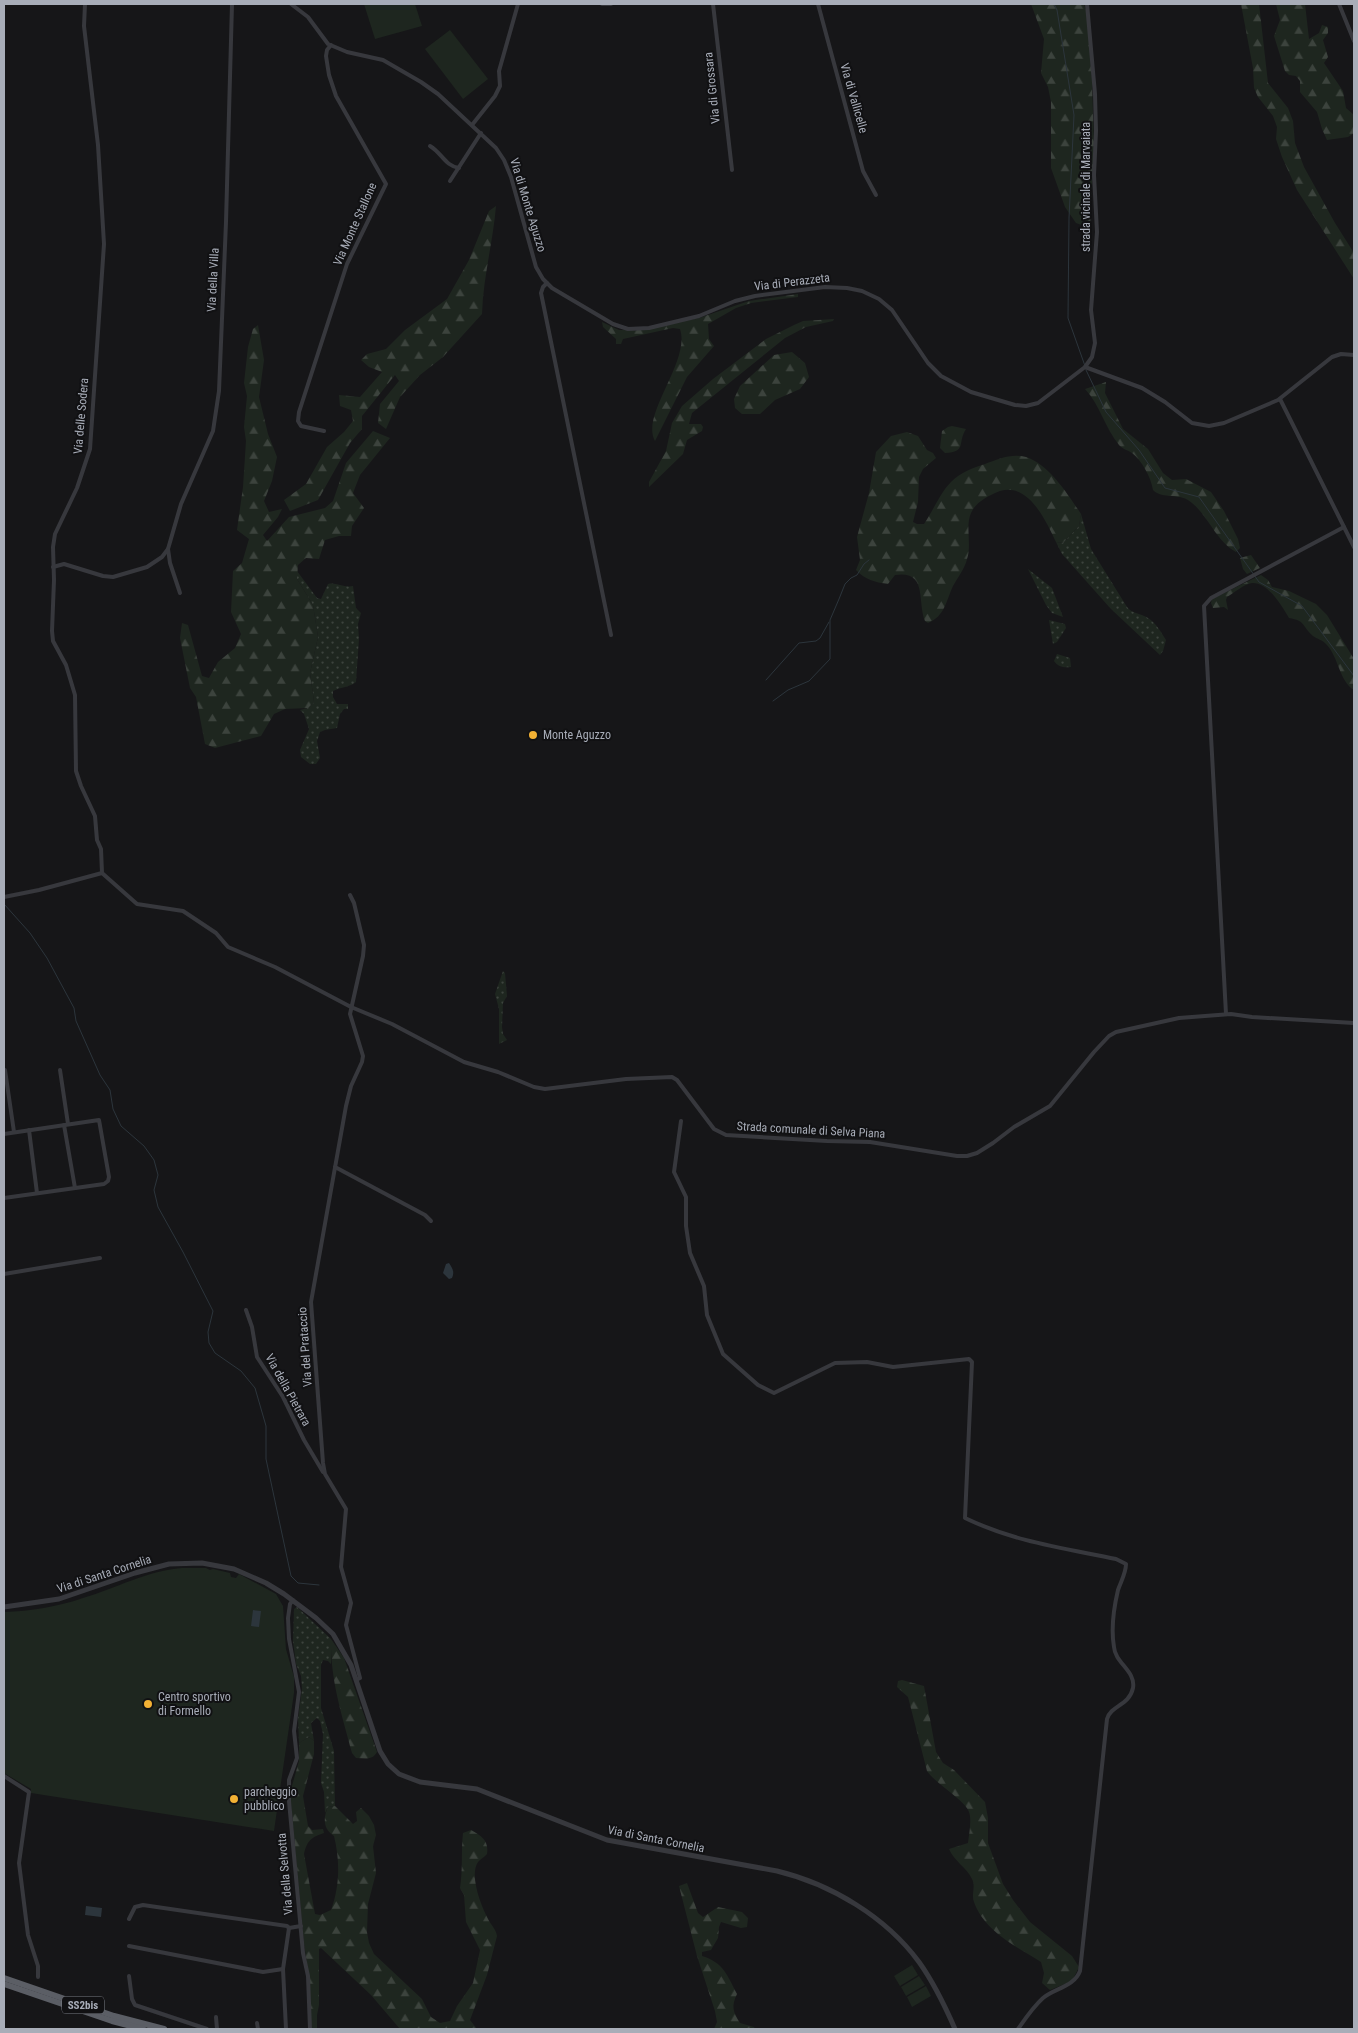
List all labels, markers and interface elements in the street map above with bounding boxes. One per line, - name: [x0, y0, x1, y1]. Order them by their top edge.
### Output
- street label: Via di Grossara: [701, 51, 723, 125]
- street label: Via di Vallicelle: [837, 61, 871, 135]
- street label: strada vicinale di Marvaiata: [1079, 122, 1093, 252]
- street label: Via di Monte Aguzzo: [507, 156, 549, 254]
- street label: Via Monte Stallone: [330, 180, 380, 268]
- street label: Via della Villa: [204, 247, 222, 312]
- street label: Via di Perazzeta: [753, 270, 831, 294]
- street label: Via delle Sodera: [71, 377, 91, 455]
- place label: Monte Aguzzo: [543, 728, 611, 742]
- marker: Monte Aguzzo: [527, 729, 539, 741]
- street label: Strada comunale di Selva Piana: [736, 1119, 886, 1141]
- street label: Via del Prataccio: [295, 1307, 315, 1387]
- street label: Via della Pietrara: [262, 1351, 314, 1429]
- street label: Via di Santa Cornelia: [55, 1552, 153, 1596]
- place label: Centro sportivo di Formello: [158, 1690, 231, 1718]
- marker: Centro sportivo di Formello: [142, 1698, 154, 1710]
- place label: parcheggio pubblico: [244, 1785, 297, 1813]
- marker: parcheggio pubblico: [228, 1793, 240, 1805]
- street label: Via di Santa Cornelia: [606, 1823, 706, 1855]
- street label: Via della Selvotta: [274, 1832, 296, 1916]
- road number: SS2bis: [62, 1996, 104, 2014]

